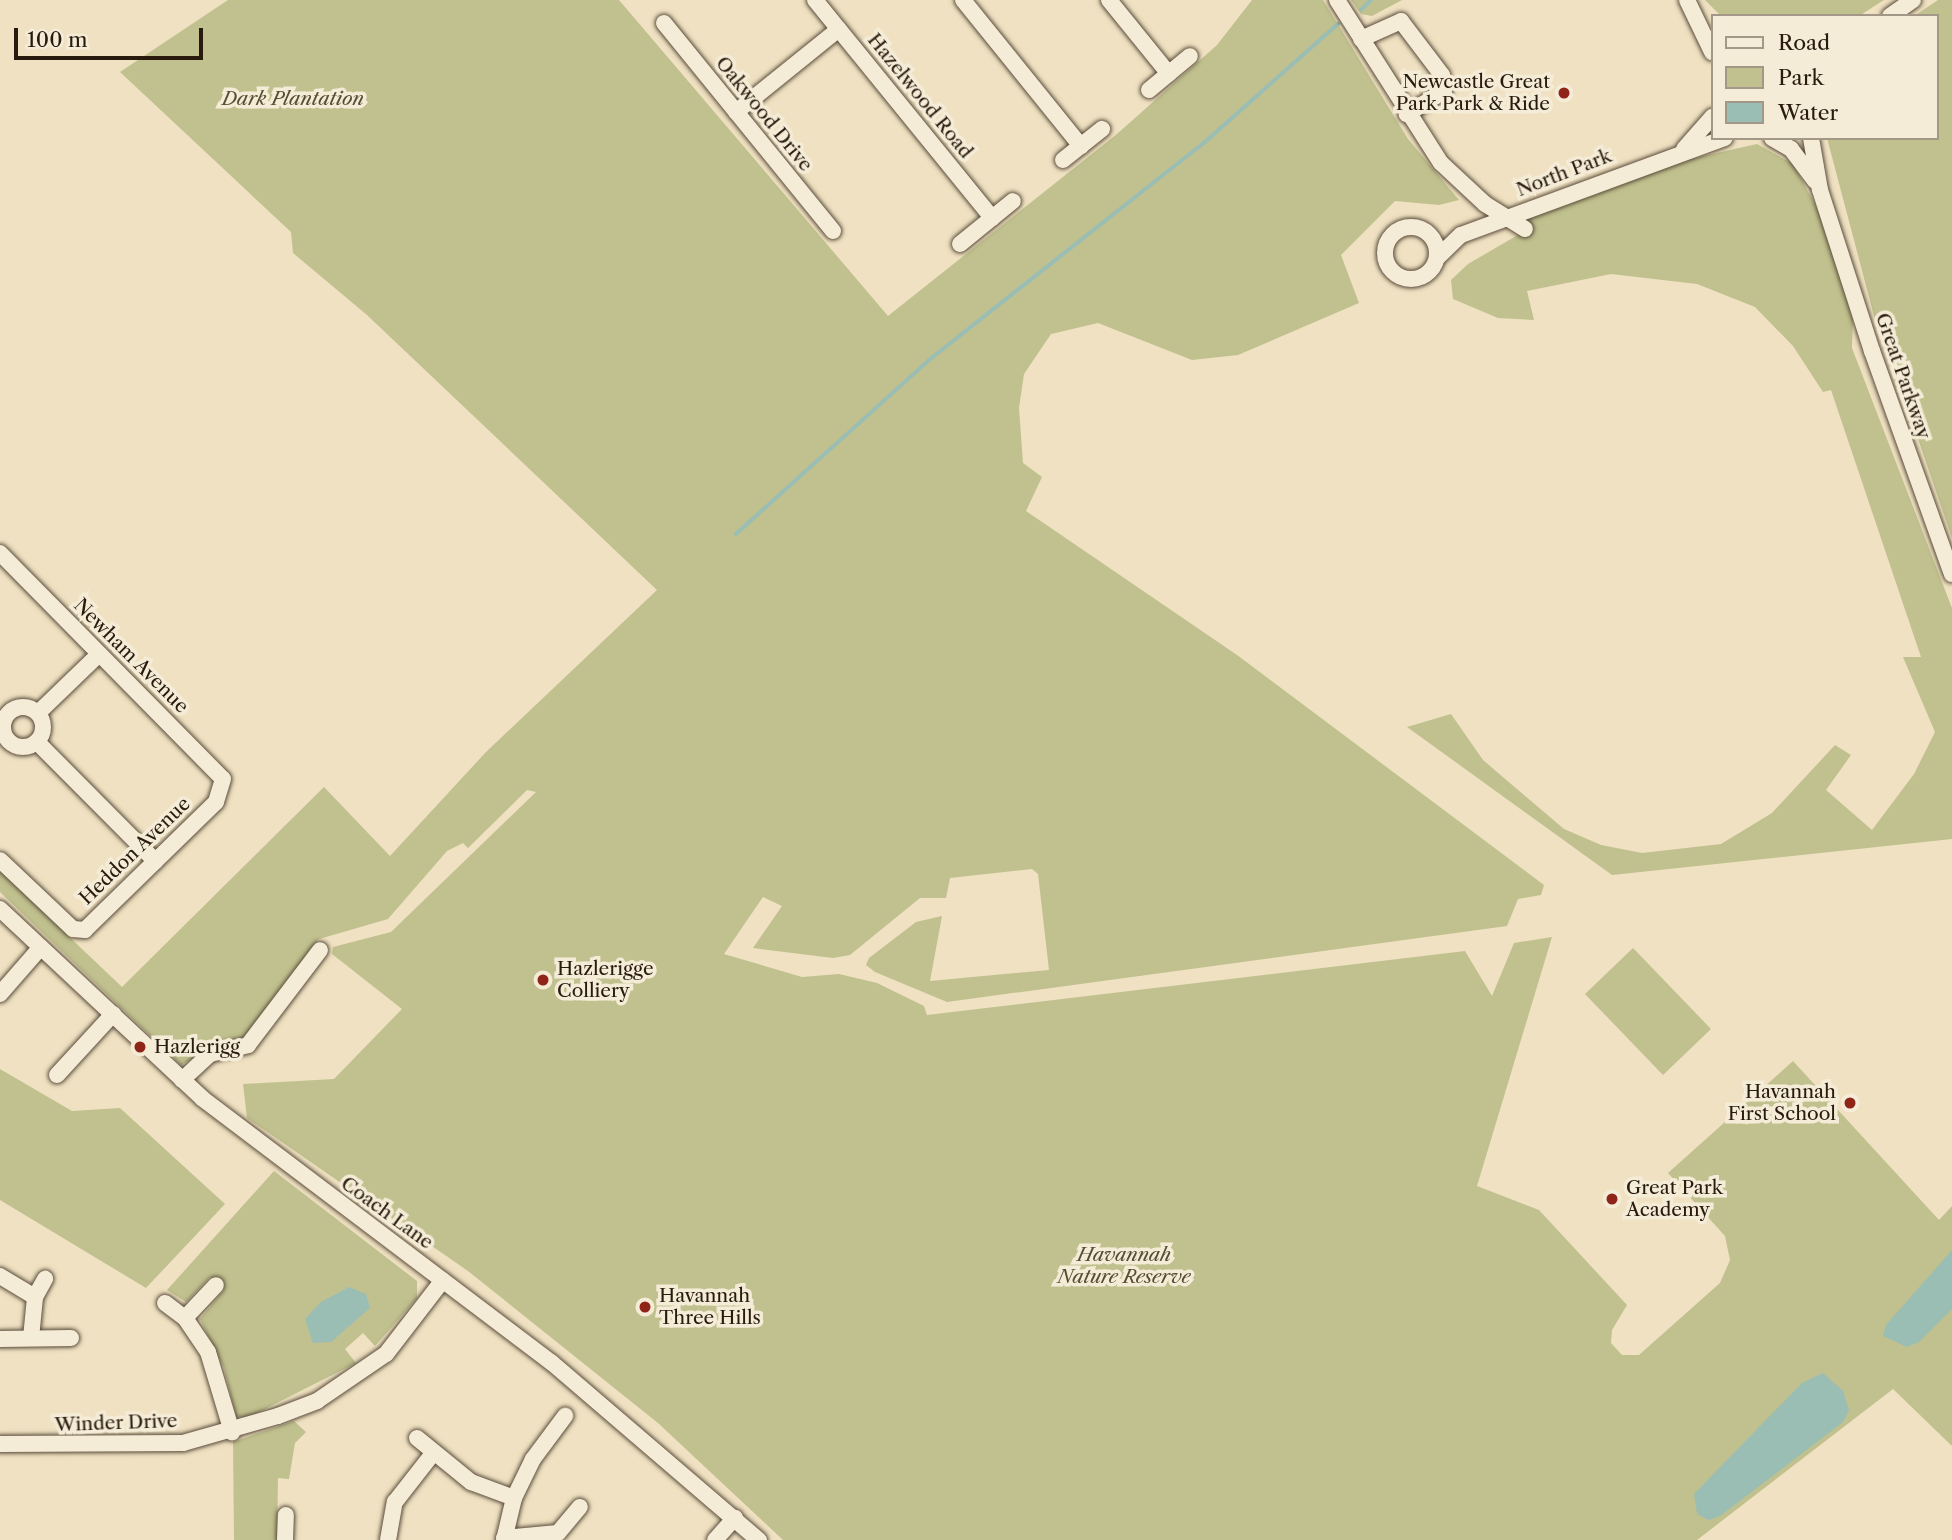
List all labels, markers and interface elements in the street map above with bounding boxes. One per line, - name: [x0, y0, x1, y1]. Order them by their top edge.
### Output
- scale bar: [18, 14, 206, 58]
- legend: [1710, 14, 1938, 140]
- text: 100 m: [27, 27, 88, 52]
- street label: Hazelwood Road: [863, 29, 977, 163]
- text: Road: [1778, 30, 1830, 55]
- street label: Oakwood Drive: [711, 52, 817, 176]
- text: Park: [1778, 65, 1824, 90]
- place label: Newcastle Great Park Park & Ride: [1395, 71, 1550, 115]
- marker: Newcastle Great Park Park & Ride: [1556, 85, 1572, 101]
- park label: Dark Plantation: [222, 88, 364, 110]
- text: Water: [1778, 100, 1838, 125]
- street label: North Park: [1513, 144, 1615, 202]
- street label: Great Parkway: [1871, 310, 1935, 442]
- street label: Newham Avenue: [69, 594, 193, 718]
- street label: Heddon Avenue: [75, 792, 195, 910]
- place label: Hazlerigge Colliery: [557, 958, 654, 1002]
- marker: Hazlerigge Colliery: [535, 972, 551, 988]
- place label: Hazlerigg: [154, 1036, 240, 1058]
- marker: Hazlerigg: [132, 1039, 148, 1055]
- place label: Havannah First School: [1728, 1081, 1836, 1125]
- marker: Havannah First School: [1842, 1095, 1858, 1111]
- street label: Coach Lane: [337, 1172, 437, 1254]
- place label: Great Park Academy: [1626, 1177, 1723, 1221]
- marker: Great Park Academy: [1604, 1191, 1620, 1207]
- park label: Havannah Nature Reserve: [1057, 1244, 1191, 1288]
- place label: Havannah Three Hills: [659, 1285, 761, 1329]
- marker: Havannah Three Hills: [637, 1299, 653, 1315]
- street label: Winder Drive: [54, 1409, 178, 1437]

